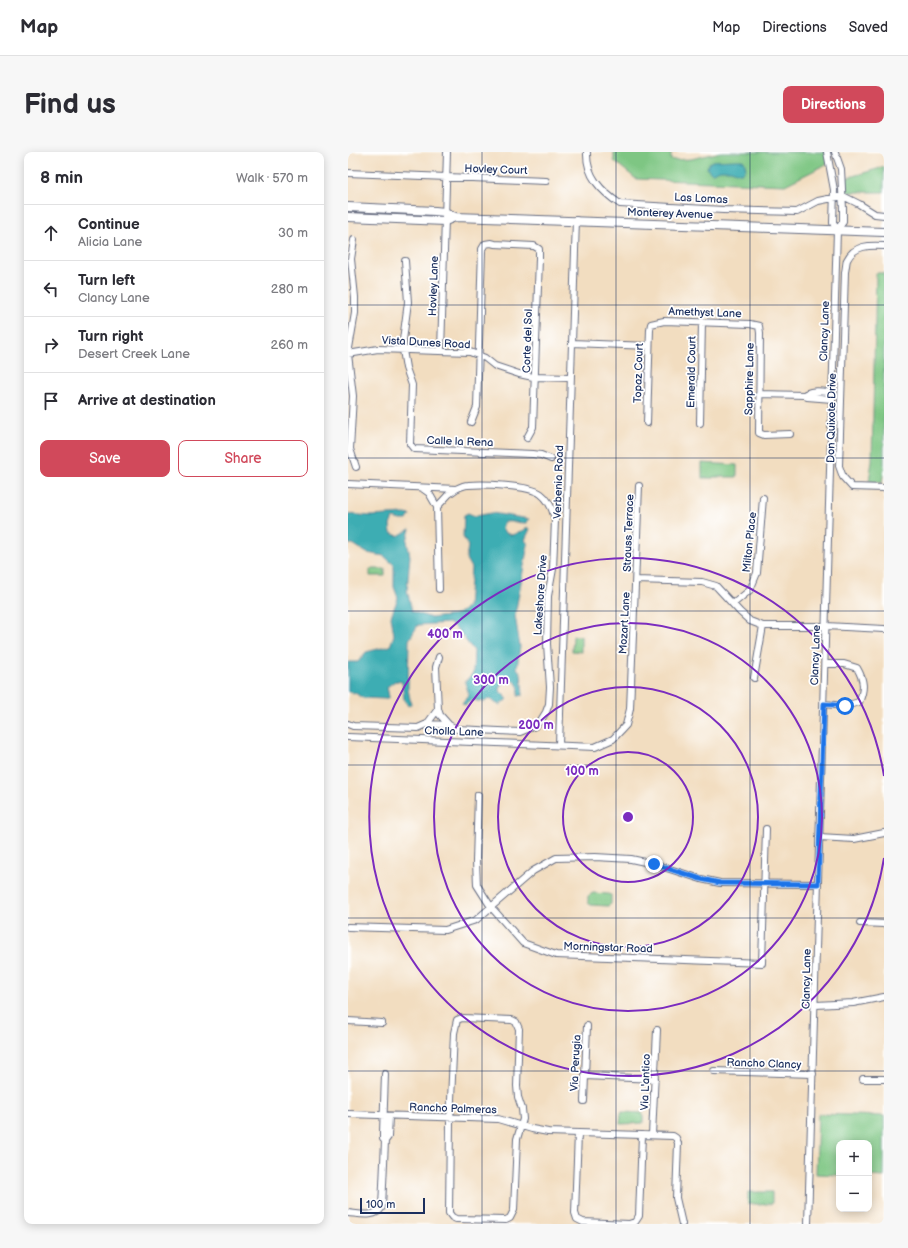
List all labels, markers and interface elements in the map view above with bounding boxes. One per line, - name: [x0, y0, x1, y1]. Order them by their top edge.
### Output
- text: Map: [20, 16, 58, 39]
- text: Map: [712, 19, 740, 36]
- text: Directions: [762, 19, 827, 36]
- text: Saved: [849, 19, 888, 36]
- button: Directions: [783, 86, 884, 123]
- text: Find us: [24, 88, 116, 121]
- street label: Hovley Court: [464, 162, 528, 177]
- text: 8 min: [40, 168, 83, 188]
- text: Walk · 570 m: [236, 170, 308, 186]
- street label: Las Lomas: [674, 191, 729, 206]
- street label: Monterey Avenue: [627, 206, 714, 222]
- text: Continue: [78, 215, 140, 234]
- icon: ahead: [40, 222, 62, 244]
- text: 30 m: [278, 225, 308, 241]
- text: Alicia Lane: [78, 234, 142, 250]
- street label: Hovley Lane: [426, 255, 441, 316]
- text: Turn left: [78, 271, 135, 290]
- icon: left: [40, 278, 62, 300]
- text: 280 m: [271, 281, 308, 297]
- text: Clancy Lane: [78, 290, 150, 306]
- street label: Clancy Lane: [817, 300, 832, 362]
- street label: Amethyst Lane: [668, 305, 742, 320]
- street label: Corte del Sol: [520, 309, 535, 373]
- text: Turn right: [78, 327, 143, 346]
- icon: right: [40, 334, 62, 356]
- street label: Vista Dunes Road: [381, 334, 471, 351]
- street label: Emerald Court: [684, 335, 699, 408]
- text: 260 m: [270, 337, 308, 353]
- street label: Topaz Court: [631, 342, 646, 403]
- street label: Sapphire Lane: [742, 342, 757, 415]
- text: Desert Creek Lane: [78, 346, 190, 362]
- street label: Don Quixote Drive: [824, 372, 839, 463]
- icon: arrive: [40, 390, 62, 412]
- text: Arrive at destination: [78, 391, 216, 410]
- street label: Calle la Rena: [426, 434, 494, 449]
- button: Save: [40, 440, 170, 477]
- button: Share: [178, 440, 308, 477]
- street label: Verbenia Road: [551, 445, 566, 519]
- street label: Strauss Terrace: [621, 493, 636, 572]
- street label: Milton Place: [740, 511, 759, 573]
- street label: Lakeshore Drive: [531, 554, 550, 636]
- street label: Mozart Lane: [616, 591, 633, 655]
- street label: Clancy Lane: [808, 624, 823, 686]
- text: 400 m: [427, 627, 463, 642]
- text: 300 m: [473, 673, 509, 688]
- route start: [836, 697, 854, 715]
- text: 200 m: [518, 718, 554, 733]
- street label: Cholla Lane: [424, 724, 484, 739]
- text: 100 m: [565, 764, 599, 779]
- centre of rings: [621, 810, 635, 824]
- route end: [645, 855, 663, 873]
- street label: Morningstar Road: [563, 939, 653, 956]
- street label: Clancy Lane: [799, 948, 814, 1009]
- street label: Via Perugia: [568, 1034, 583, 1092]
- street label: Via L'antico: [638, 1053, 653, 1111]
- street label: Rancho Clancy: [726, 1056, 802, 1071]
- street label: Rancho Palmeras: [409, 1100, 498, 1117]
- map controls: [836, 1140, 872, 1212]
- button: +: [836, 1140, 872, 1176]
- button: −: [836, 1176, 872, 1212]
- scale bar: [360, 1196, 425, 1215]
- text: 100 m: [366, 1198, 395, 1211]

